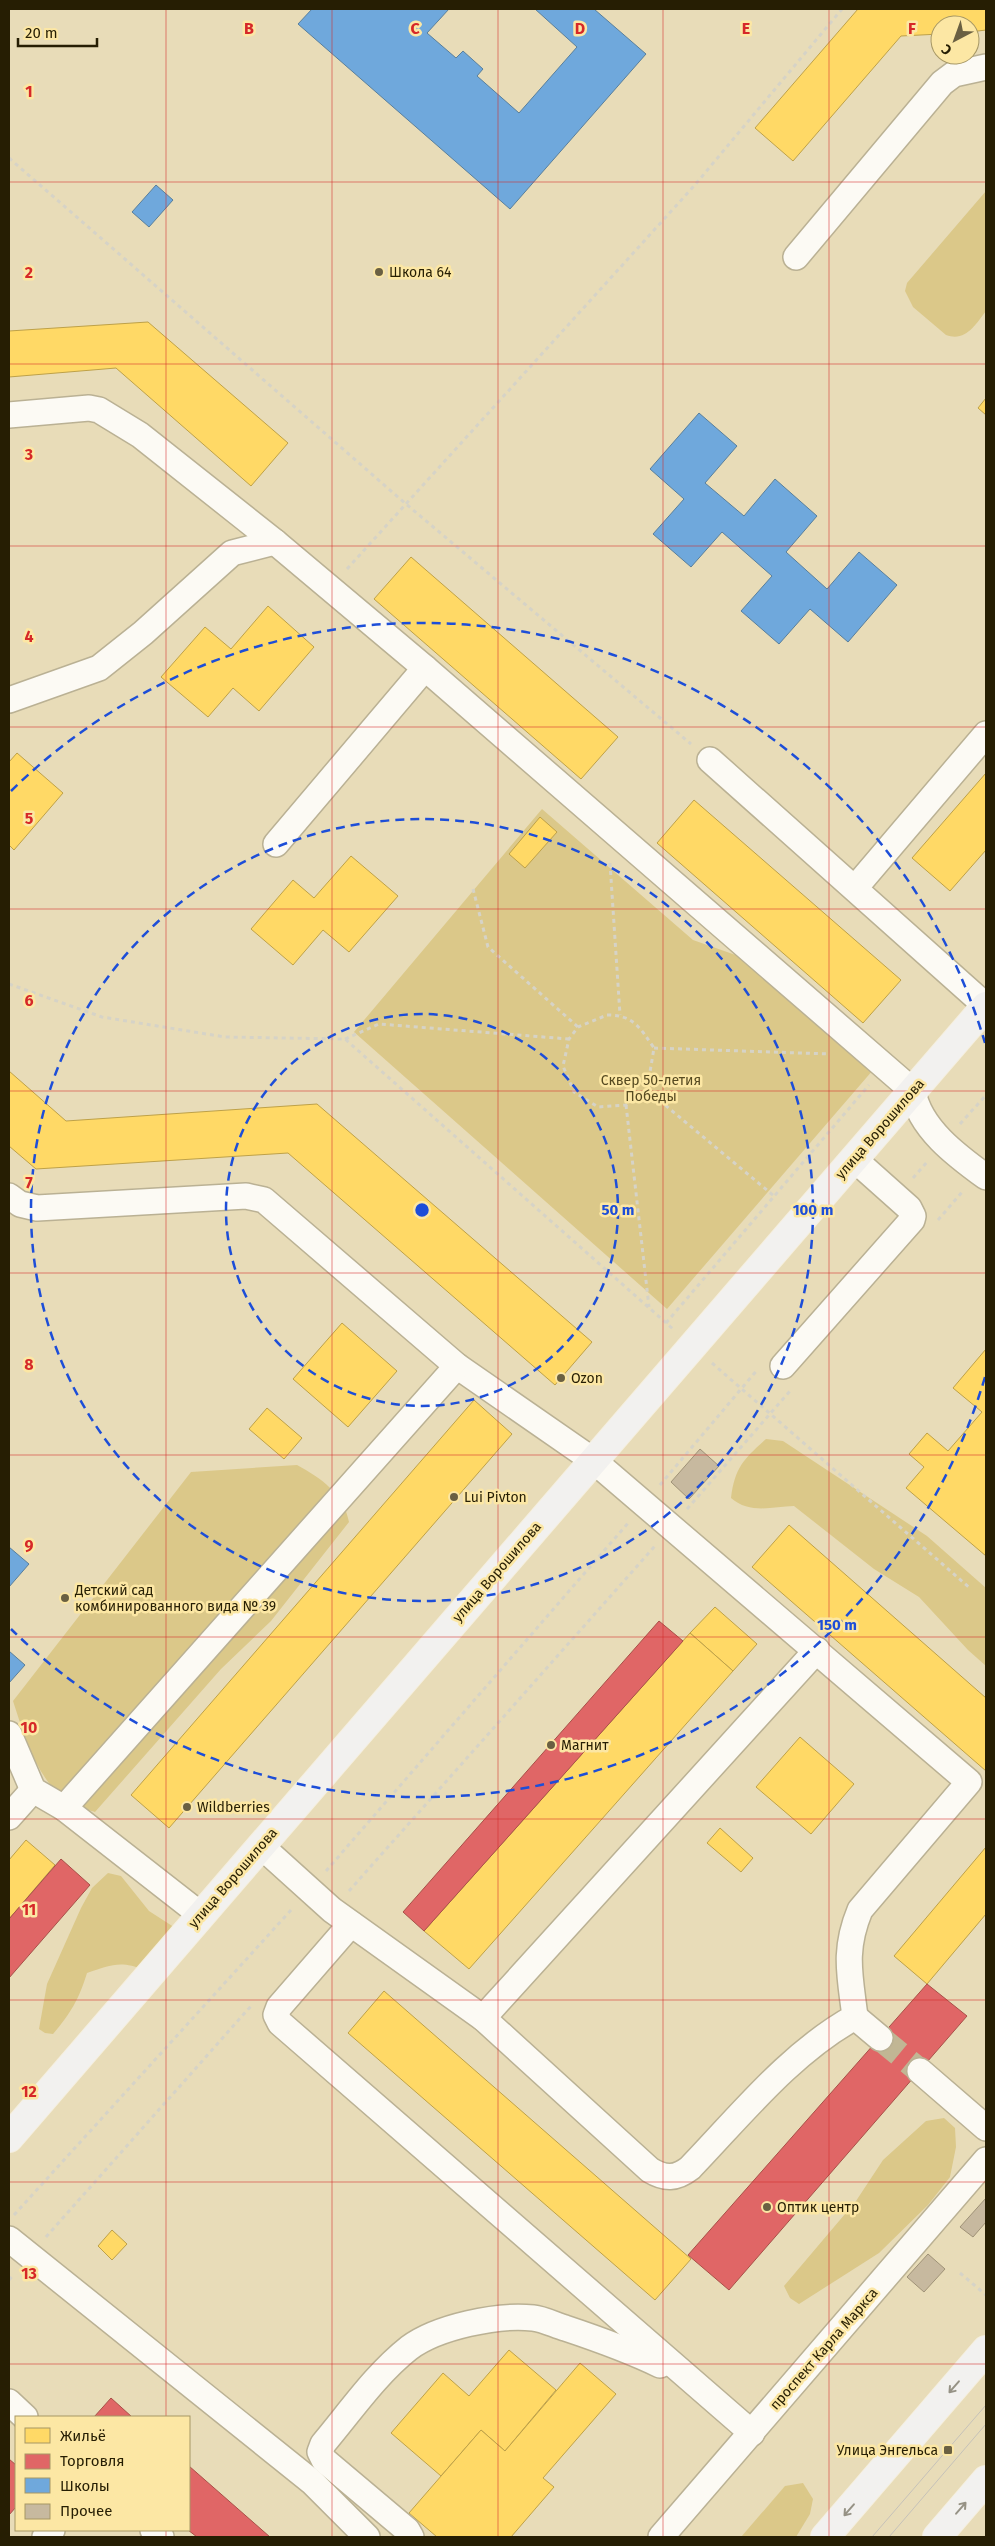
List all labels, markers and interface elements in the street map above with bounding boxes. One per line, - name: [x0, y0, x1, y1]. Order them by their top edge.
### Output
- scale bar: [18, 15, 96, 47]
- north arrow: [930, 15, 980, 65]
- text: B: [244, 19, 254, 38]
- text: C: [410, 19, 420, 38]
- text: D: [575, 19, 585, 38]
- text: E: [742, 19, 750, 38]
- text: F: [908, 19, 916, 38]
- text: 20 m: [25, 24, 58, 42]
- text: С: [938, 40, 955, 58]
- text: 1: [25, 82, 33, 101]
- text: 2: [25, 263, 33, 282]
- place label: Школа 64: [389, 264, 452, 281]
- marker: Школа 64: [373, 266, 385, 278]
- text: 3: [24, 445, 33, 464]
- text: 4: [24, 627, 34, 646]
- text: 5: [25, 809, 34, 828]
- text: 6: [24, 991, 34, 1010]
- park label: Сквер 50-летия Победы: [601, 1072, 701, 1105]
- street label: улица Ворошилова: [832, 1075, 928, 1183]
- text: 7: [25, 1173, 33, 1192]
- centre of rings: [413, 1201, 431, 1219]
- text: 50 m: [601, 1201, 635, 1219]
- text: 100 m: [793, 1201, 833, 1219]
- text: 8: [24, 1355, 34, 1374]
- place label: Ozon: [571, 1370, 603, 1387]
- marker: Ozon: [555, 1372, 567, 1384]
- place label: Lui Pivton: [464, 1489, 527, 1506]
- marker: Lui Pivton: [448, 1491, 460, 1503]
- street label: улица Ворошилова: [449, 1518, 545, 1626]
- text: 9: [25, 1536, 34, 1555]
- place label: Детский сад комбинированного вида № 39: [74, 1582, 276, 1615]
- marker: Детский сад комбинированного вида № 39: [59, 1592, 71, 1604]
- text: 150 m: [817, 1616, 857, 1634]
- text: 10: [21, 1718, 37, 1737]
- place label: Магнит: [561, 1737, 609, 1754]
- marker: Магнит: [545, 1739, 557, 1751]
- place label: Wildberries: [197, 1799, 270, 1816]
- marker: Wildberries: [181, 1801, 193, 1813]
- street label: улица Ворошилова: [185, 1824, 281, 1932]
- text: 11: [22, 1900, 36, 1919]
- text: 12: [21, 2082, 37, 2101]
- place label: Оптик центр: [777, 2199, 859, 2216]
- marker: Оптик центр: [761, 2201, 773, 2213]
- text: 13: [21, 2264, 37, 2283]
- street label: проспект Карла Маркса: [766, 2285, 882, 2413]
- one-way arrow: [949, 2380, 960, 2393]
- legend: [15, 2416, 190, 2531]
- text: Жильё: [60, 2427, 106, 2445]
- place label: Улица Энгельса: [837, 2442, 938, 2459]
- marker: Улица Энгельса: [942, 2444, 954, 2456]
- text: Торговля: [60, 2452, 125, 2470]
- text: Школы: [60, 2477, 110, 2495]
- text: Прочее: [60, 2502, 112, 2520]
- one-way arrow: [956, 2502, 967, 2515]
- one-way arrow: [843, 2504, 854, 2517]

